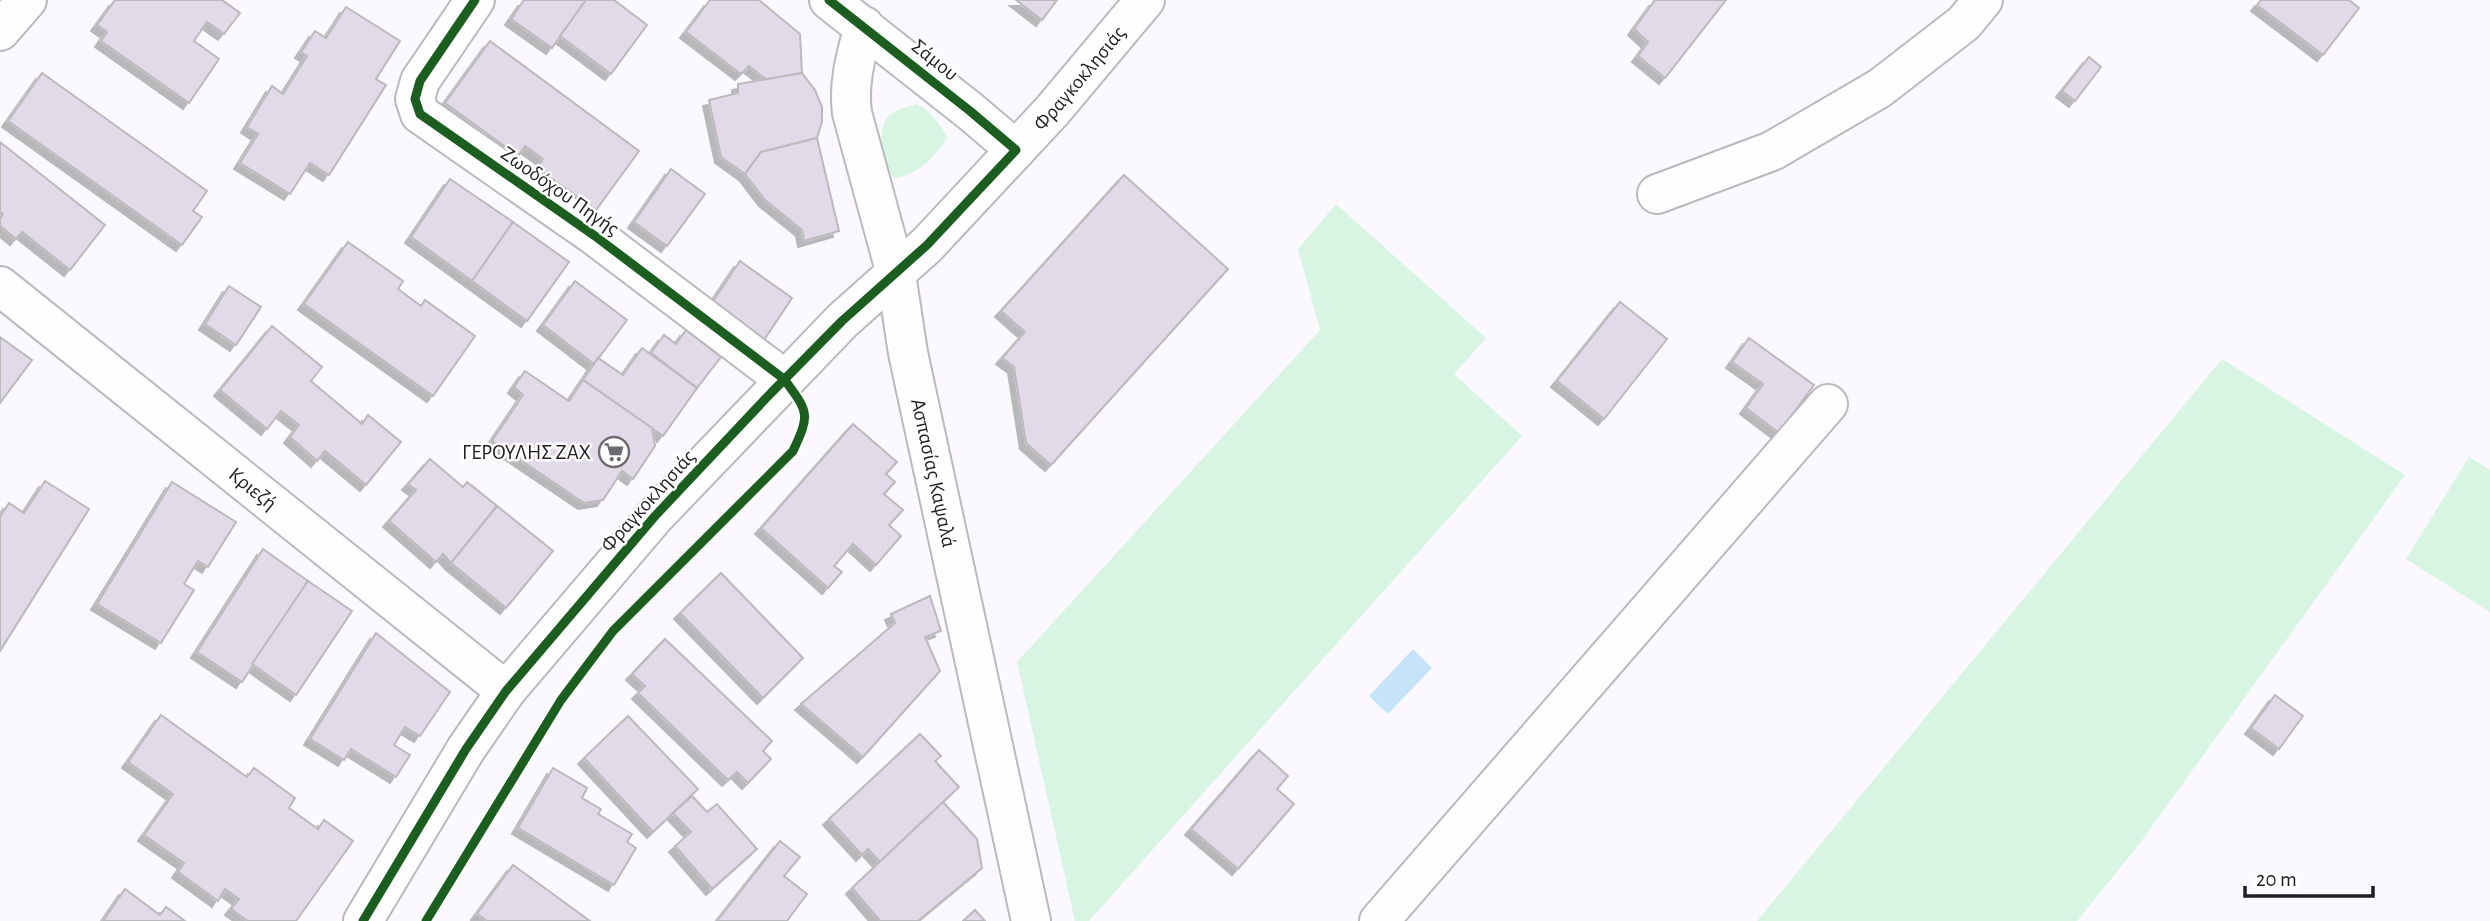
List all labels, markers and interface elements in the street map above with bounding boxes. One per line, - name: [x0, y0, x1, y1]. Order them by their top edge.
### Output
- street label: Φραγκοκλησιάς: [1029, 22, 1129, 134]
- street label: Σάμου: [908, 35, 962, 85]
- street label: Ζωοδόχου Πηγής: [497, 143, 623, 239]
- street label: Ασπασίας Καψαλά: [908, 397, 960, 549]
- supermarket icon: ΓΕΡΟΥΛΗΣ ΖΑΧ: [597, 435, 631, 469]
- place label: ΓΕΡΟΥΛΗΣ ΖΑΧ: [462, 442, 591, 463]
- street label: Φραγκοκλησιάς: [597, 446, 699, 556]
- street label: Κριεζή: [225, 463, 281, 514]
- scale bar: [2245, 855, 2373, 899]
- text: 20 m: [2256, 869, 2297, 890]

